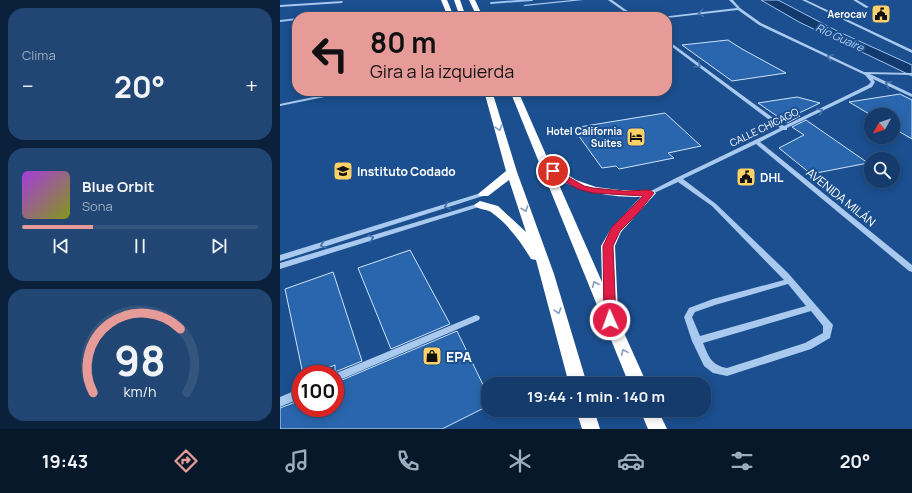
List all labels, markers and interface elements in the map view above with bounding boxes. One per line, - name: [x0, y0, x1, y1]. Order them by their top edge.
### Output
- public building icon: Aerocav: [870, 3, 892, 25]
- place label: Aerocav: [827, 7, 867, 21]
- one-way arrow: [698, 9, 704, 18]
- water label: Río Guaire: [814, 19, 867, 55]
- text: 80 m: [370, 23, 436, 61]
- icon: left: [304, 28, 356, 80]
- text: Clima: [22, 46, 56, 64]
- one-way arrow: [826, 53, 833, 61]
- text: Gira a la izquierda: [370, 59, 514, 83]
- one-way arrow: [694, 60, 701, 67]
- text: 20°: [114, 66, 165, 107]
- text: −: [22, 71, 34, 101]
- text: +: [245, 71, 258, 101]
- one-way arrow: [885, 81, 893, 89]
- street label: CALLE CHICAGO: [727, 104, 801, 150]
- one-way arrow: [815, 108, 823, 116]
- north arrow: [864, 108, 900, 144]
- map controls: [864, 108, 900, 188]
- place label: Hotel California Suites: [546, 124, 623, 150]
- one-way arrow: [494, 125, 503, 132]
- hotel icon: Hotel California Suites: [625, 126, 647, 148]
- button: search: [864, 152, 900, 188]
- pin: [536, 154, 570, 188]
- school or university icon: Instituto Codado: [332, 160, 354, 182]
- icon: arrive: [542, 160, 564, 182]
- place label: Instituto Codado: [357, 163, 456, 180]
- street label: AVENIDA MILÁN: [803, 164, 879, 230]
- public building icon: DHL: [735, 166, 757, 188]
- place label: DHL: [760, 169, 784, 186]
- text: Blue Orbit: [82, 176, 154, 197]
- text: Sona: [82, 197, 113, 215]
- one-way arrow: [443, 201, 450, 209]
- one-way arrow: [520, 205, 529, 212]
- one-way arrow: [367, 234, 374, 243]
- icon: previous: [50, 235, 72, 257]
- icon: pause: [129, 235, 151, 257]
- icon: next: [208, 235, 230, 257]
- one-way arrow: [319, 240, 326, 249]
- one-way arrow: [592, 280, 600, 288]
- position arrow: [589, 299, 631, 341]
- one-way arrow: [553, 307, 562, 314]
- text: 98: [114, 332, 166, 388]
- shop icon: EPA: [421, 345, 443, 367]
- place label: EPA: [446, 347, 472, 366]
- one-way arrow: [621, 349, 629, 356]
- speed limit sign: 100: [292, 365, 344, 417]
- text: km/h: [123, 381, 157, 400]
- text: 19:44 · 1 min · 140 m: [527, 386, 665, 407]
- icon: directions: [172, 447, 200, 475]
- icon: music: [283, 447, 311, 475]
- icon: phone: [394, 447, 422, 475]
- icon: climate: [506, 447, 534, 475]
- icon: car: [617, 447, 645, 475]
- icon: filters: [728, 447, 756, 475]
- text: 19:43: [42, 449, 88, 473]
- text: 20°: [840, 449, 870, 473]

